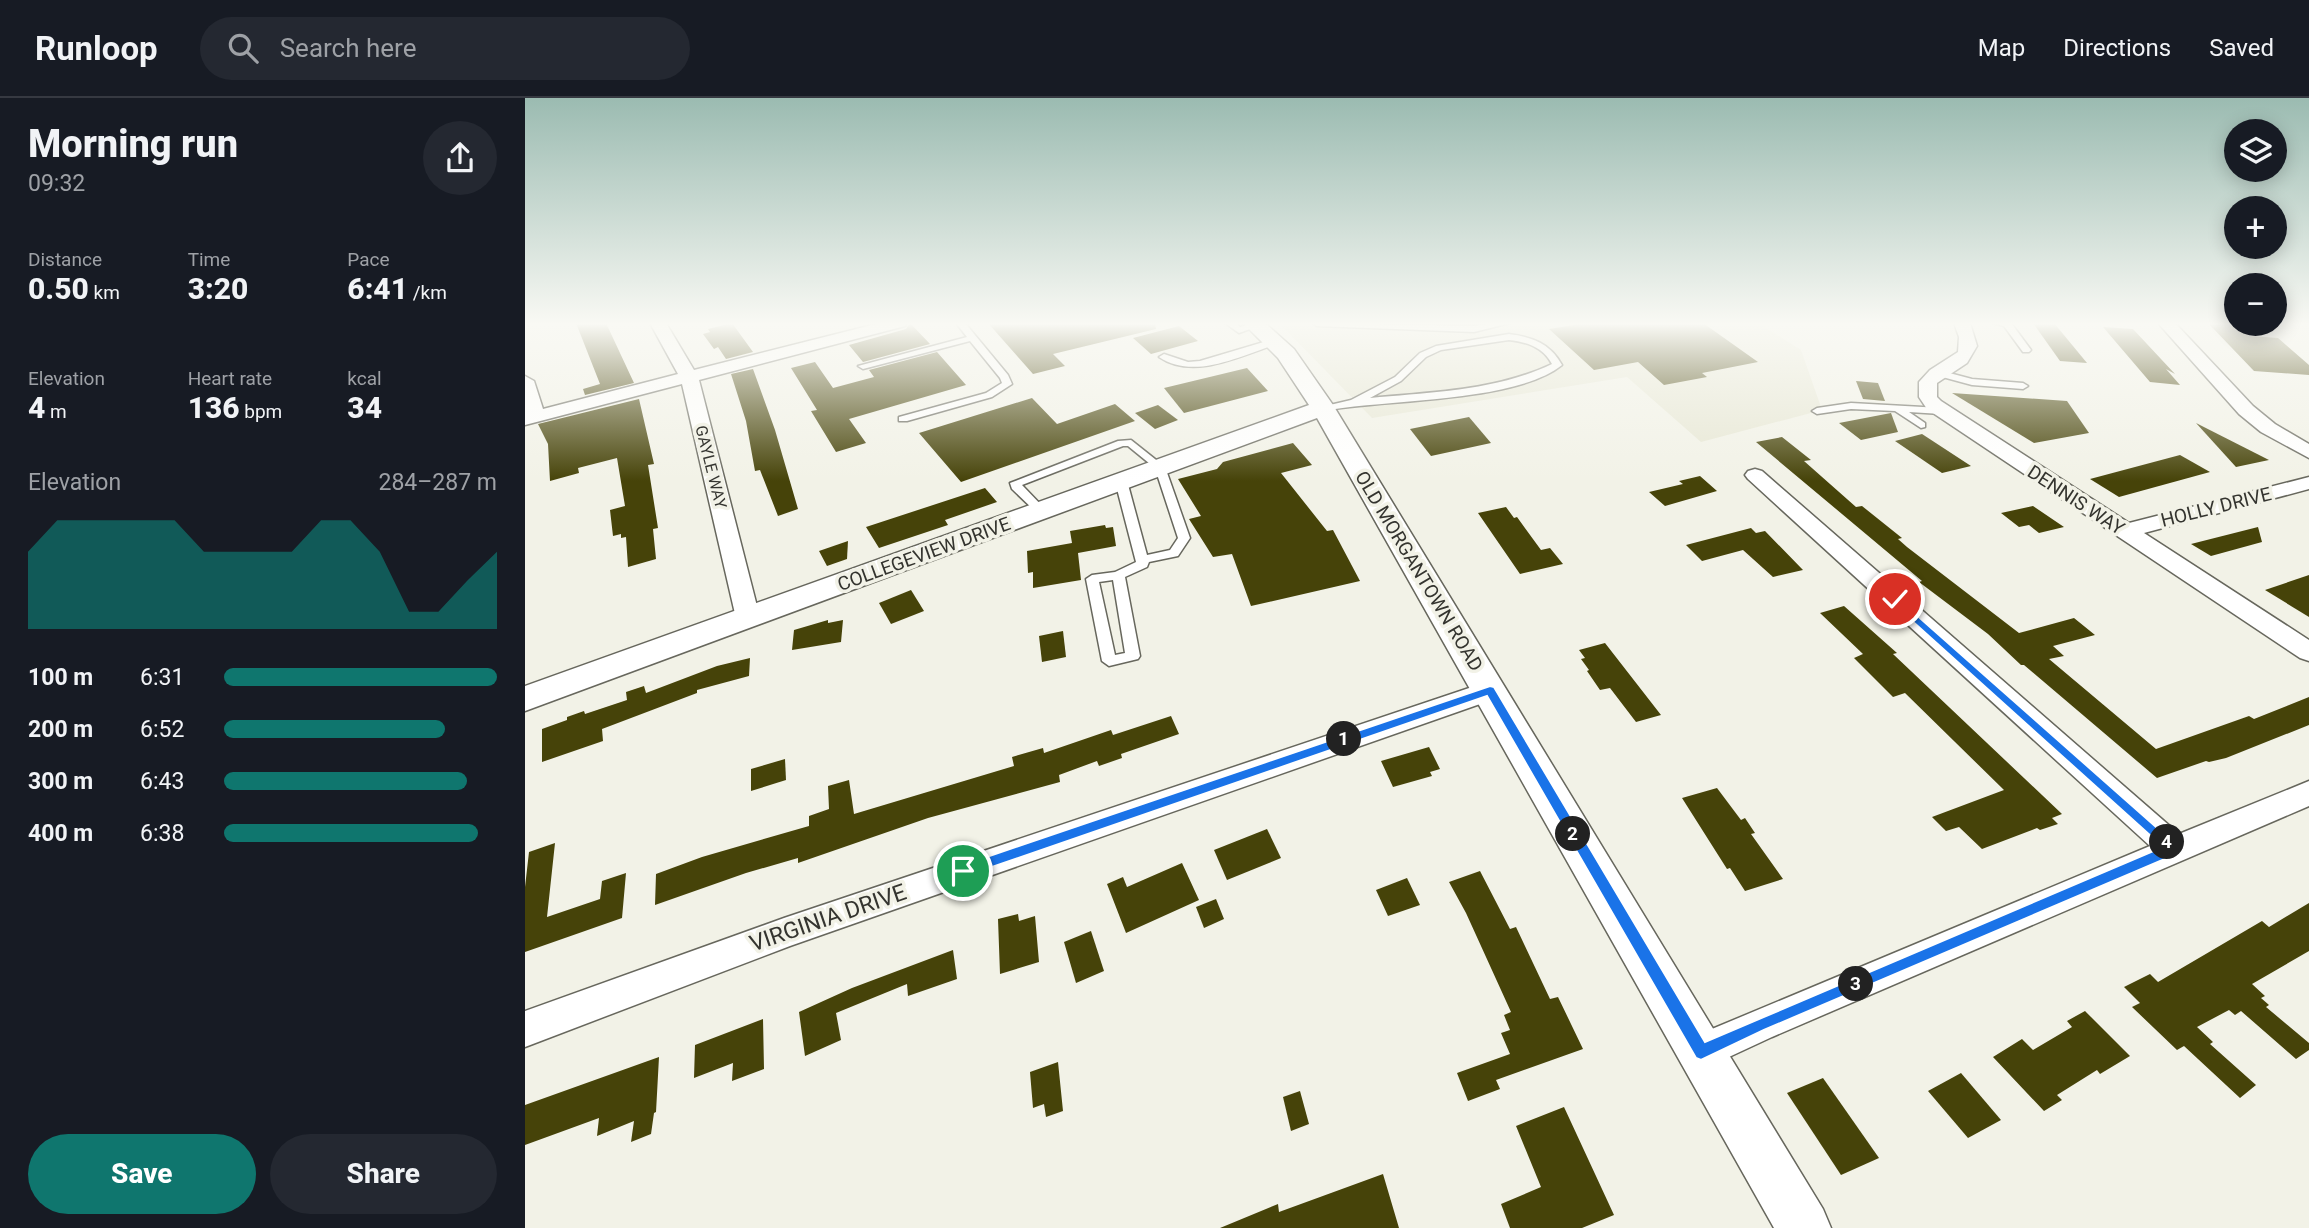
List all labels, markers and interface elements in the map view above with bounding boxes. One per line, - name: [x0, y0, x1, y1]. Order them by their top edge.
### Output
- search box: [200, 17, 690, 80]
- text: Runloop: [35, 29, 158, 68]
- icon: search: [224, 29, 262, 67]
- text: Search here: [280, 33, 416, 63]
- text: Map: [1978, 34, 2025, 62]
- text: Directions: [2063, 34, 2171, 62]
- text: Saved: [2209, 34, 2274, 62]
- map controls: [2224, 119, 2287, 336]
- button: layers: [2224, 119, 2287, 182]
- button: share: [423, 121, 497, 195]
- text: Morning run: [28, 122, 238, 166]
- text: 09:32: [28, 170, 85, 197]
- button: +: [2224, 196, 2287, 259]
- text: Distance: [28, 248, 102, 271]
- text: Time: [188, 248, 230, 271]
- text: Pace: [347, 248, 390, 271]
- text: 0.50: [28, 271, 89, 306]
- text: 3:20: [188, 271, 248, 306]
- text: 6:41: [347, 271, 408, 306]
- button: −: [2224, 273, 2287, 336]
- text: km: [89, 281, 120, 304]
- text: /km: [408, 281, 447, 304]
- text: Elevation: [28, 367, 105, 390]
- text: Heart rate: [188, 367, 272, 390]
- text: kcal: [347, 367, 382, 390]
- text: 4: [28, 390, 45, 425]
- text: 136: [188, 390, 240, 425]
- text: 34: [347, 390, 382, 425]
- text: m: [45, 400, 67, 423]
- text: bpm: [240, 400, 282, 423]
- street label: GAYLE WAY: [691, 423, 731, 511]
- street label: DENNIS WAY: [2023, 460, 2129, 540]
- street label: OLD MORGANTOWN ROAD: [1350, 467, 1488, 675]
- text: Elevation: [28, 469, 121, 496]
- text: 284–287 m: [378, 469, 497, 496]
- street label: HOLLY DRIVE: [2158, 482, 2274, 532]
- street label: COLLEGEVIEW DRIVE: [834, 512, 1014, 596]
- pin: [1865, 569, 1925, 629]
- icon: check: [1876, 580, 1914, 618]
- text: 100 m: [28, 664, 93, 691]
- text: 6:31: [140, 664, 184, 691]
- text: 200 m: [28, 716, 93, 743]
- text: 6:52: [140, 716, 184, 743]
- pin: 1: [1327, 722, 1361, 756]
- text: 1: [1338, 727, 1349, 750]
- text: 300 m: [28, 768, 93, 795]
- text: 6:43: [140, 768, 184, 795]
- pin: 2: [1555, 816, 1591, 852]
- text: 400 m: [28, 820, 93, 847]
- text: 6:38: [140, 820, 184, 847]
- text: 2: [1567, 822, 1578, 845]
- pin: 4: [2149, 824, 2185, 860]
- text: 4: [2161, 830, 2172, 853]
- pin: [933, 841, 993, 901]
- icon: arrive: [944, 852, 982, 890]
- street label: VIRGINIA DRIVE: [746, 879, 910, 957]
- pin: 3: [1839, 966, 1873, 1001]
- text: 3: [1850, 972, 1861, 995]
- button: Save: [28, 1134, 256, 1214]
- button: Share: [270, 1134, 497, 1214]

